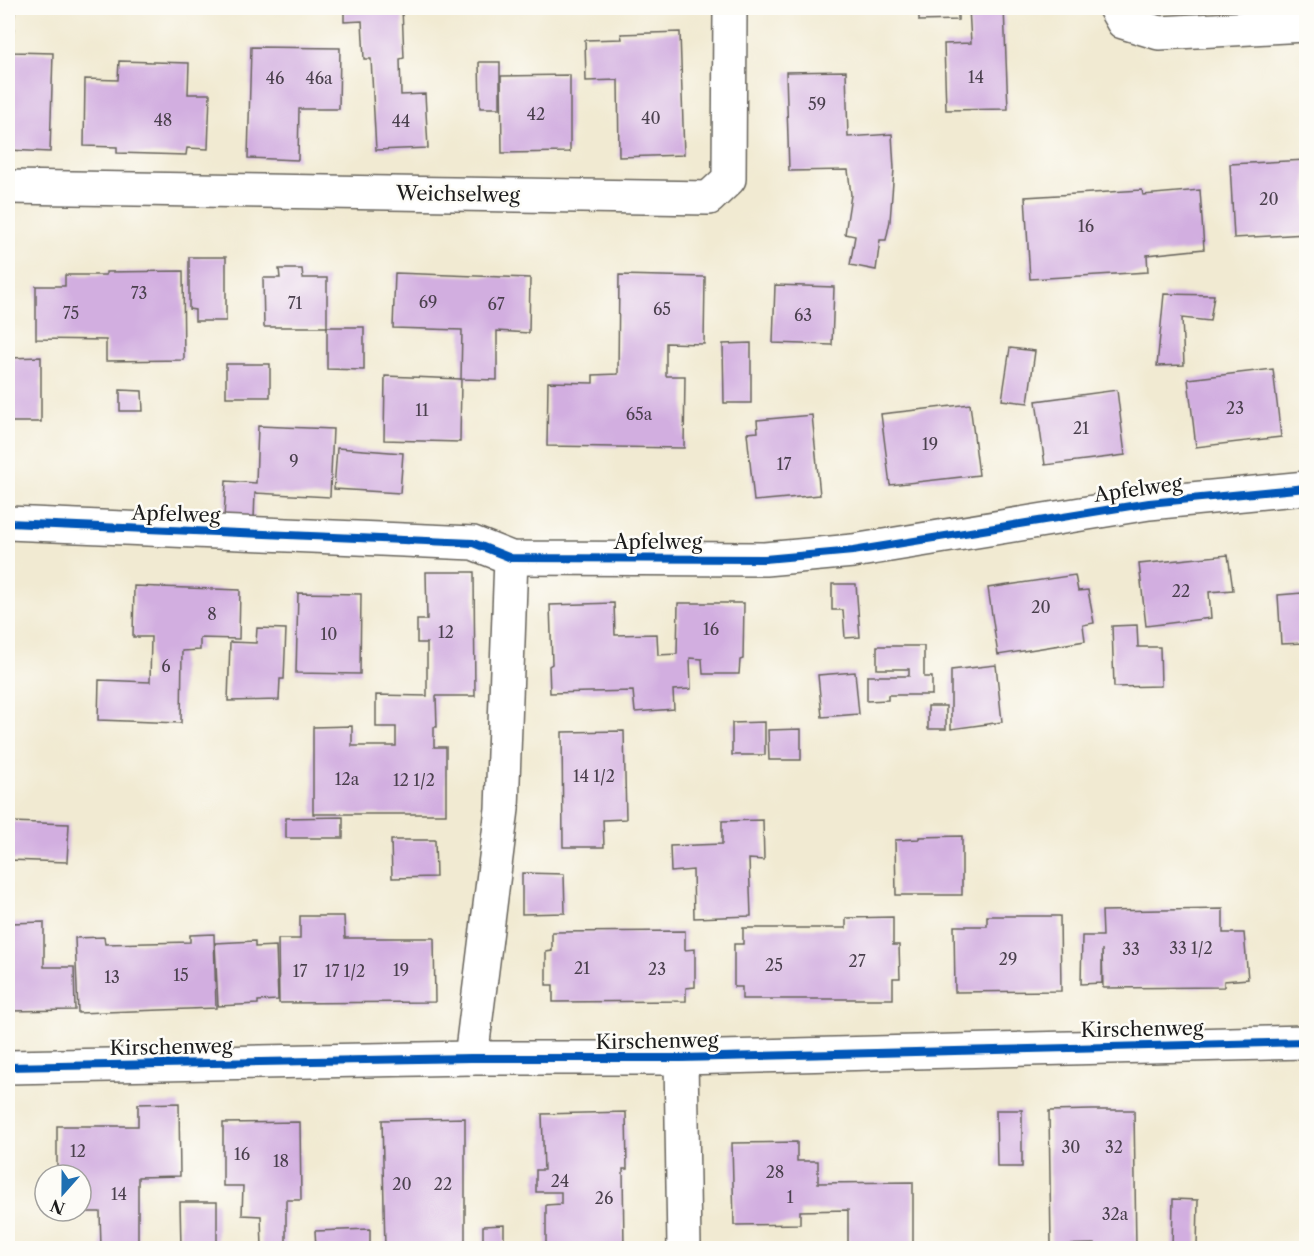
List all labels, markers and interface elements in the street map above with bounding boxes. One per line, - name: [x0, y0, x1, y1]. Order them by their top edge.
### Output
- house number: 14: [968, 67, 984, 87]
- house number: 46: [266, 68, 284, 88]
- house number: 46a: [305, 68, 333, 88]
- house number: 59: [808, 94, 826, 114]
- house number: 42: [527, 104, 545, 124]
- house number: 40: [641, 108, 661, 128]
- house number: 48: [154, 110, 172, 130]
- house number: 44: [392, 111, 410, 131]
- street label: Weichselweg: [395, 181, 521, 207]
- house number: 20: [1259, 189, 1279, 209]
- house number: 16: [1078, 216, 1094, 236]
- house number: 73: [131, 283, 147, 303]
- house number: 69: [419, 292, 437, 312]
- house number: 71: [288, 293, 303, 313]
- house number: 67: [487, 294, 505, 314]
- house number: 65: [653, 299, 671, 319]
- house number: 75: [63, 303, 79, 323]
- house number: 63: [794, 305, 812, 325]
- house number: 23: [1226, 398, 1244, 418]
- house number: 11: [415, 400, 429, 420]
- house number: 65a: [626, 404, 653, 424]
- house number: 21: [1073, 418, 1089, 438]
- house number: 19: [922, 434, 938, 454]
- house number: 9: [289, 451, 299, 471]
- house number: 17: [777, 454, 791, 474]
- street label: Apfelweg: [1091, 471, 1184, 507]
- street label: Apfelweg: [130, 500, 221, 528]
- street label: Apfelweg: [613, 530, 703, 554]
- house number: 22: [1172, 581, 1190, 601]
- house number: 20: [1031, 597, 1051, 617]
- house number: 8: [207, 604, 217, 624]
- house number: 16: [703, 619, 719, 639]
- house number: 12: [438, 622, 454, 642]
- house number: 10: [321, 624, 337, 644]
- house number: 6: [161, 656, 171, 676]
- house number: 14 1/2: [573, 766, 615, 786]
- house number: 12a: [335, 769, 360, 789]
- house number: 12 1/2: [393, 770, 435, 790]
- house number: 33 1/2: [1169, 938, 1213, 958]
- house number: 33: [1122, 939, 1140, 959]
- house number: 29: [999, 949, 1017, 969]
- house number: 27: [848, 951, 866, 971]
- house number: 25: [765, 955, 783, 975]
- house number: 21: [574, 958, 590, 978]
- house number: 23: [648, 959, 666, 979]
- house number: 19: [393, 960, 409, 980]
- house number: 17: [293, 961, 307, 981]
- house number: 17 1/2: [325, 961, 365, 981]
- house number: 15: [173, 965, 189, 985]
- house number: 13: [104, 967, 120, 987]
- street label: Kirschenweg: [1080, 1016, 1204, 1042]
- street label: Kirschenweg: [595, 1028, 719, 1054]
- street label: Kirschenweg: [109, 1034, 233, 1060]
- house number: 30: [1062, 1137, 1080, 1157]
- house number: 32: [1105, 1137, 1123, 1157]
- house number: 12: [70, 1141, 86, 1161]
- house number: 16: [234, 1144, 250, 1164]
- house number: 18: [273, 1151, 289, 1171]
- house number: 28: [766, 1162, 784, 1182]
- north arrow: [33, 1163, 93, 1223]
- house number: 24: [551, 1171, 569, 1191]
- house number: 20: [392, 1174, 412, 1194]
- house number: 22: [434, 1174, 452, 1194]
- house number: 14: [111, 1184, 127, 1204]
- house number: 1: [787, 1187, 794, 1207]
- house number: 26: [595, 1188, 613, 1208]
- text: N: [47, 1195, 68, 1219]
- house number: 32a: [1102, 1204, 1129, 1224]

